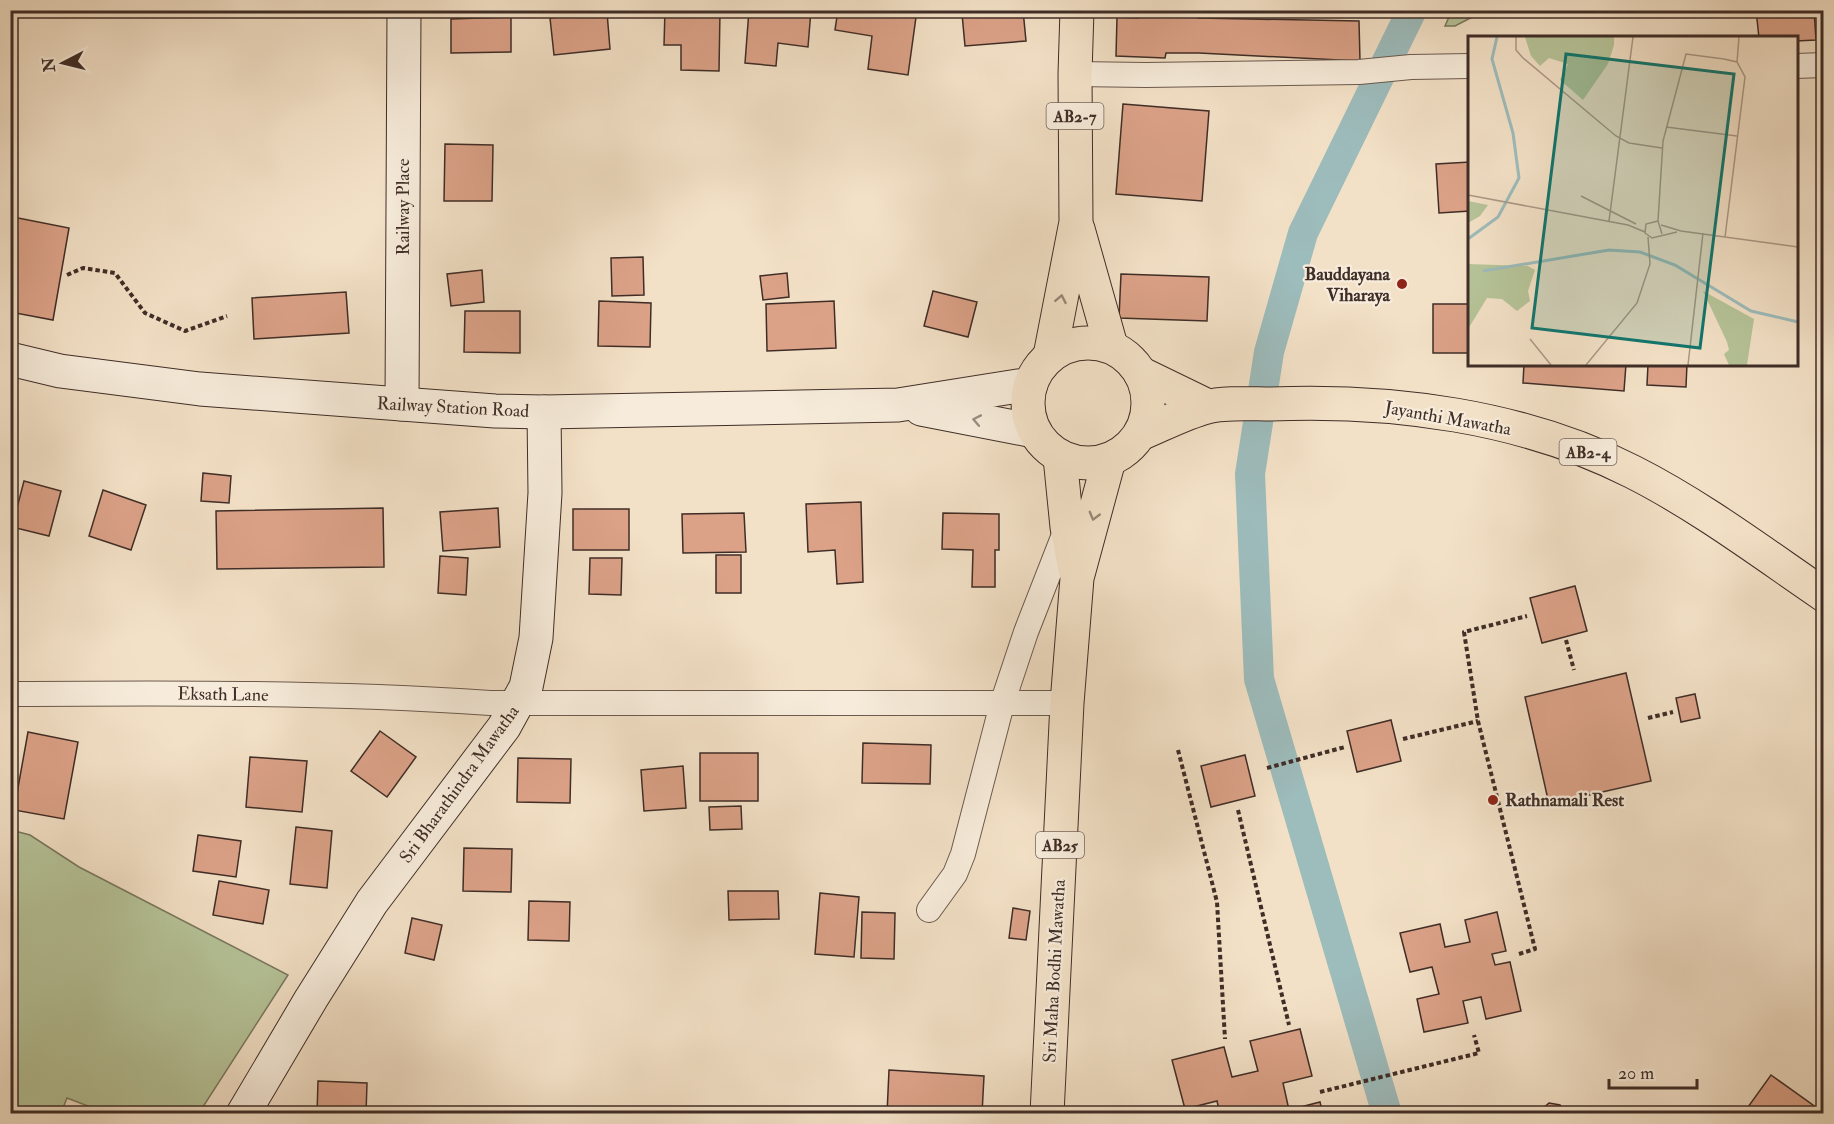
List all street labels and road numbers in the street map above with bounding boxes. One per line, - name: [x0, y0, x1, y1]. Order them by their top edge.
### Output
- road number: AB2-7: [1046, 103, 1104, 129]
- street label: Railway Place: [392, 158, 415, 255]
- street label: Railway Station Road: [376, 392, 530, 423]
- street label: Jayanthi Mawatha: [1382, 396, 1514, 441]
- road number: AB2-4: [1560, 439, 1616, 465]
- street label: Eksath Lane: [177, 682, 269, 707]
- street label: Sri Bharathindra Mawatha: [394, 700, 525, 868]
- road number: AB25: [1036, 832, 1084, 858]
- street label: Sri Maha Bodhi Mawatha: [1038, 878, 1071, 1063]

